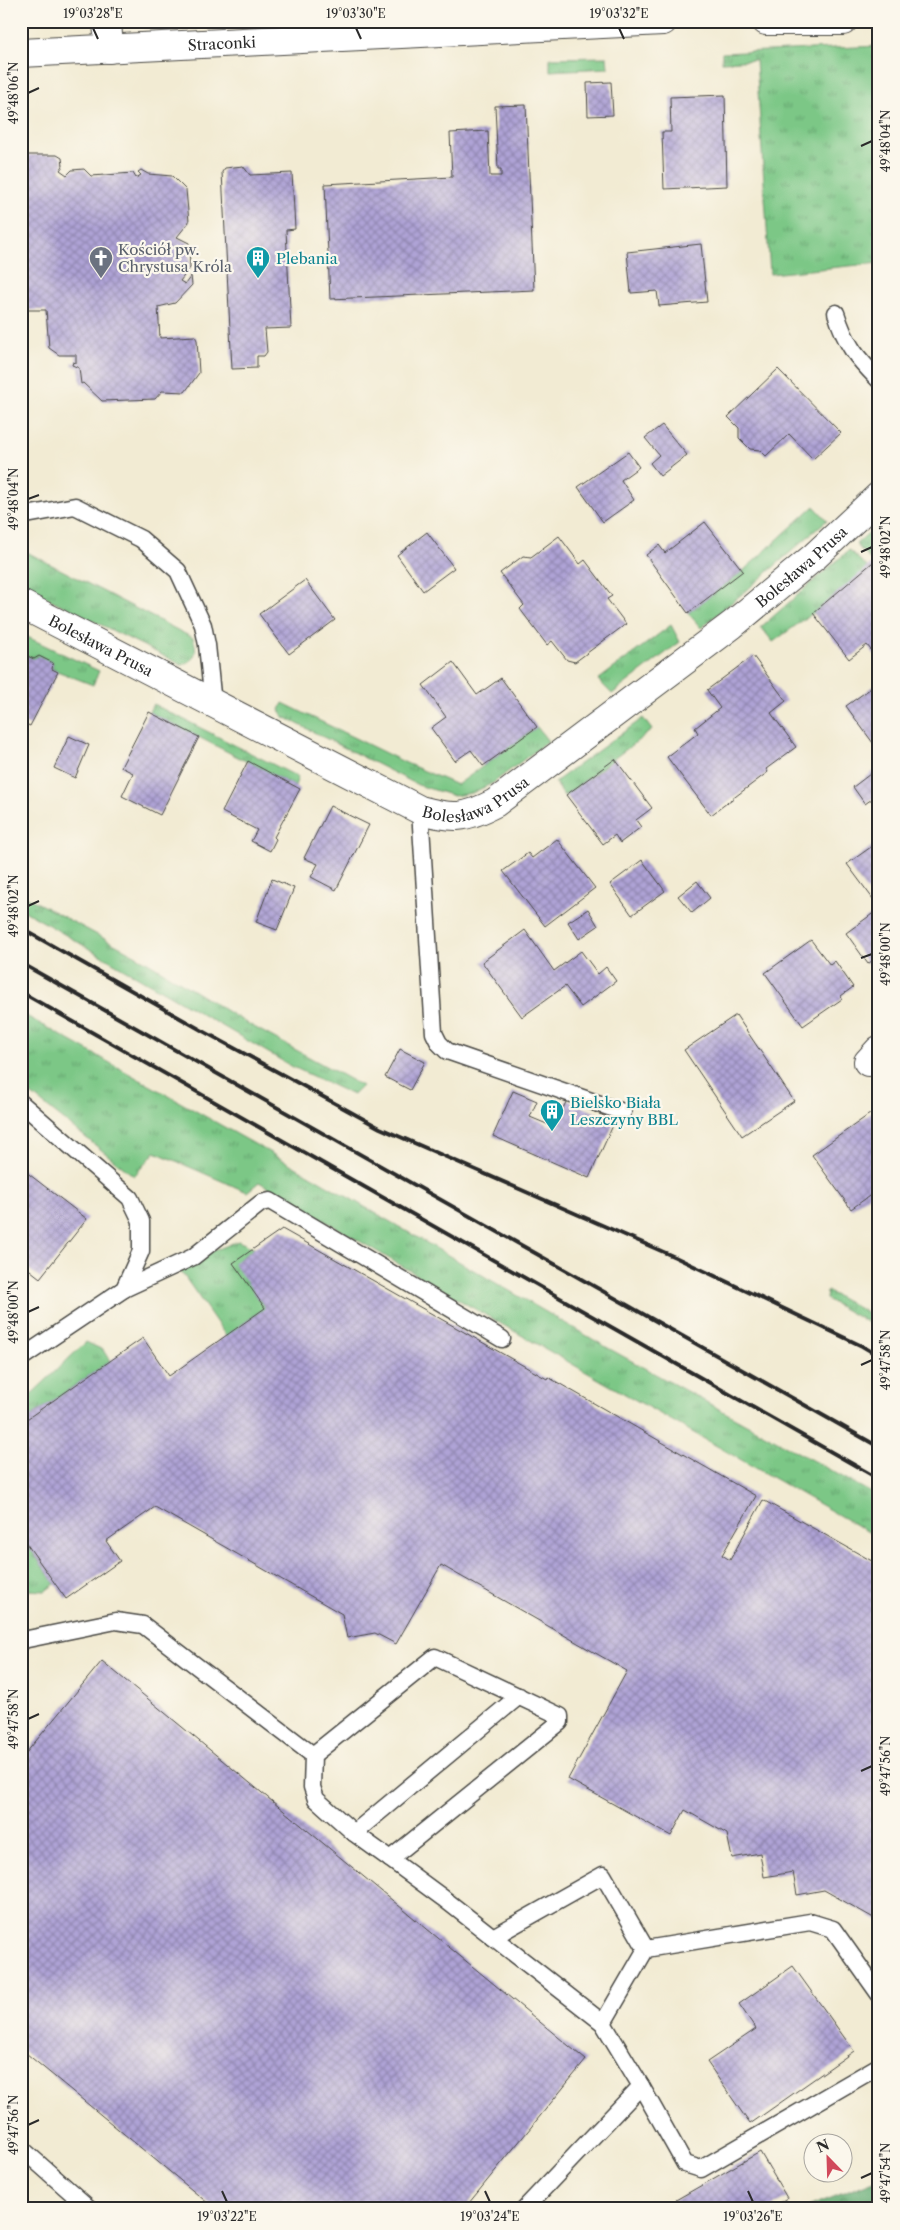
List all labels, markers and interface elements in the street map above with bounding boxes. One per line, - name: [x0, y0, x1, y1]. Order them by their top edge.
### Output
- text: 19°03'28"E: [63, 6, 123, 21]
- text: 19°03'30"E: [326, 6, 386, 21]
- text: 19°03'32"E: [589, 6, 649, 21]
- street label: Straconki: [187, 32, 257, 54]
- text: 49°48'06"N: [6, 62, 21, 124]
- text: 49°48'04"N: [878, 110, 893, 172]
- place label: Kościół pw. Chrystusa Króla: [118, 240, 232, 276]
- church icon: Kościół pw. Chrystusa Króla: [88, 245, 114, 279]
- building icon: Plebania: [245, 245, 271, 279]
- place label: Plebania: [276, 249, 338, 268]
- text: 49°48'04"N: [6, 468, 21, 530]
- text: 49°48'02"N: [878, 516, 893, 578]
- street label: Bolesława Prusa: [751, 522, 851, 611]
- street label: Bolesława Prusa: [46, 611, 156, 680]
- street label: Bolesława Prusa: [420, 772, 532, 826]
- text: 49°48'02"N: [6, 875, 21, 937]
- text: 49°48'00"N: [878, 922, 893, 986]
- place label: Bielsko Biała Leszczyny BBL: [570, 1093, 678, 1129]
- building icon: Bielsko Biała Leszczyny BBL: [539, 1098, 565, 1132]
- text: 49°48'00"N: [6, 1280, 21, 1344]
- text: 49°47'58"N: [878, 1330, 893, 1390]
- text: 49°47'58"N: [6, 1689, 21, 1749]
- text: 49°47'56"N: [878, 1736, 893, 1796]
- text: 49°47'56"N: [6, 2095, 21, 2155]
- north arrow: [802, 2132, 852, 2182]
- text: N: [814, 2135, 832, 2157]
- text: 49°47'54"N: [878, 2143, 893, 2203]
- text: 19°03'22"E: [197, 2209, 257, 2224]
- text: 19°03'24"E: [460, 2209, 520, 2224]
- text: 19°03'26"E: [723, 2209, 783, 2224]

